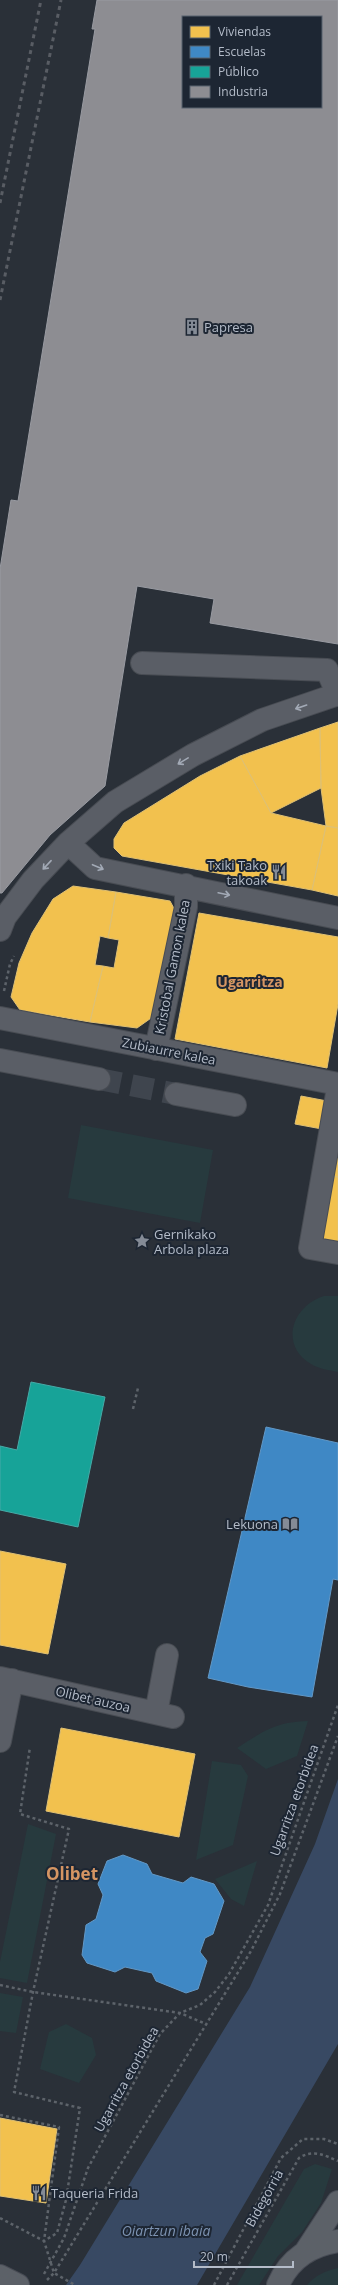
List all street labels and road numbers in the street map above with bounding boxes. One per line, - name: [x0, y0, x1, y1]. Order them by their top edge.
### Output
- street label: Kristobal Gamon kalea: [150, 898, 194, 1036]
- street label: Zubiaurre kalea: [121, 1033, 217, 1069]
- street label: Olibet auzoa: [54, 1682, 132, 1716]
- street label: Ugarritza etorbidea: [265, 1742, 323, 1858]
- street label: Ugarritza etorbidea: [90, 2023, 162, 2135]
- street label: Bidegorria: [241, 2166, 287, 2230]

